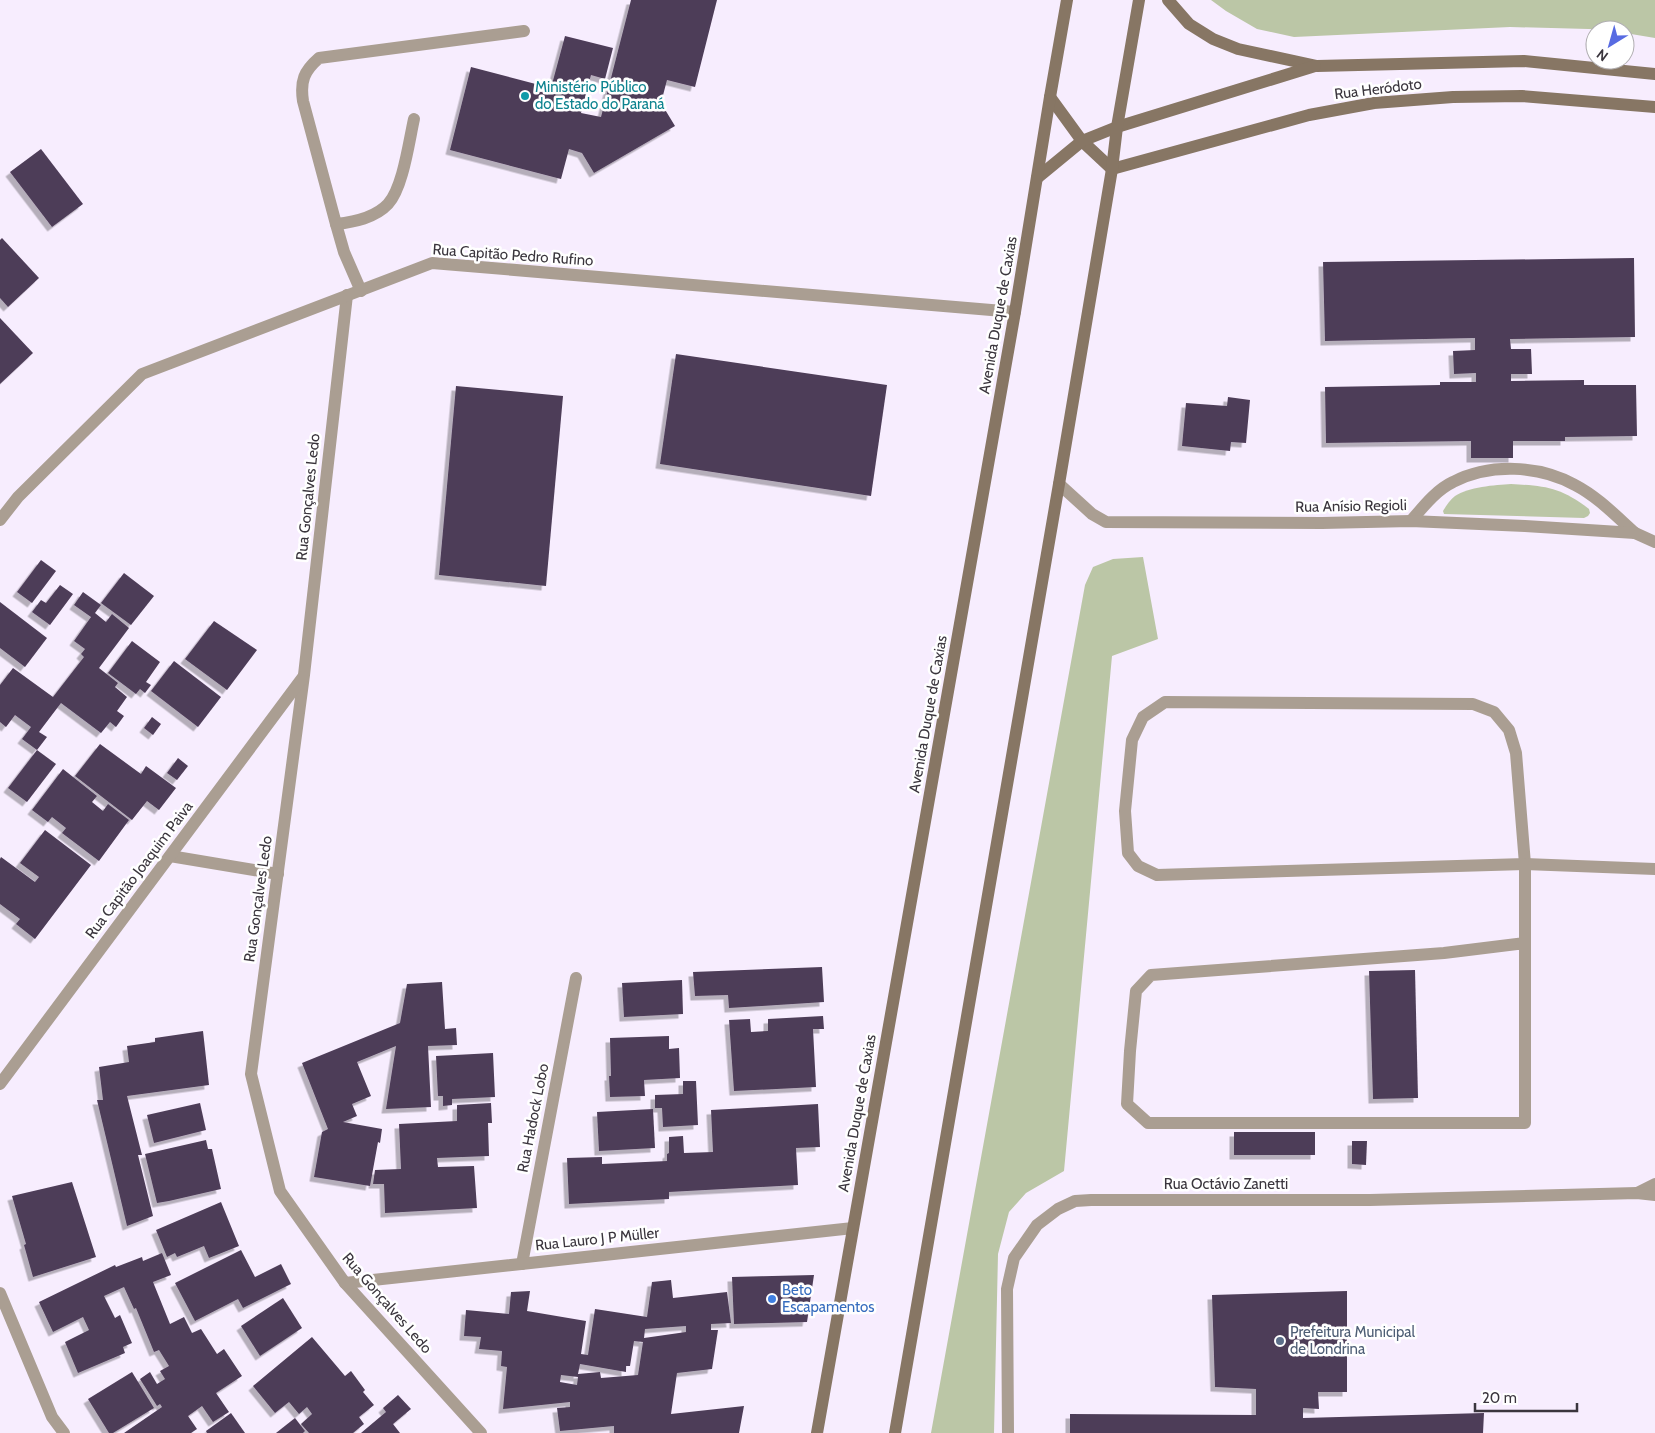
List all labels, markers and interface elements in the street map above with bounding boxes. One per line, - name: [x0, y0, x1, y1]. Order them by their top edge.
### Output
- north arrow: [1585, 20, 1635, 70]
- text: N: [1593, 45, 1612, 66]
- street label: Rua Heródoto: [1333, 75, 1423, 103]
- place label: Ministério Público do Estado do Paraná: [535, 78, 665, 113]
- marker: Ministério Público do Estado do Paraná: [519, 90, 531, 102]
- street label: Avenida Duque de Caxias: [975, 235, 1021, 395]
- street label: Rua Capitão Pedro Rufino: [432, 240, 594, 270]
- street label: Rua Gonçalves Ledo: [292, 433, 324, 561]
- street label: Rua Anísio Regioli: [1295, 496, 1407, 516]
- street label: Avenida Duque de Caxias: [905, 634, 951, 794]
- street label: Rua Capitão Joaquim Paiva: [81, 797, 197, 942]
- street label: Rua Gonçalves Ledo: [240, 835, 276, 963]
- street label: Avenida Duque de Caxias: [834, 1033, 880, 1193]
- street label: Rua Hadock Lobo: [514, 1062, 552, 1174]
- street label: Rua Octávio Zanetti: [1164, 1175, 1288, 1193]
- street label: Rua Lauro J P Müller: [534, 1224, 660, 1254]
- street label: Rua Gonçalves Ledo: [338, 1249, 436, 1357]
- place label: Beto Escapamentos: [782, 1281, 875, 1316]
- marker: Beto Escapamentos: [766, 1293, 778, 1305]
- place label: Prefeitura Municipal de Londrina: [1290, 1323, 1415, 1358]
- marker: Prefeitura Municipal de Londrina: [1274, 1335, 1286, 1347]
- scale bar: [1475, 1380, 1578, 1412]
- text: 20 m: [1482, 1389, 1517, 1407]

